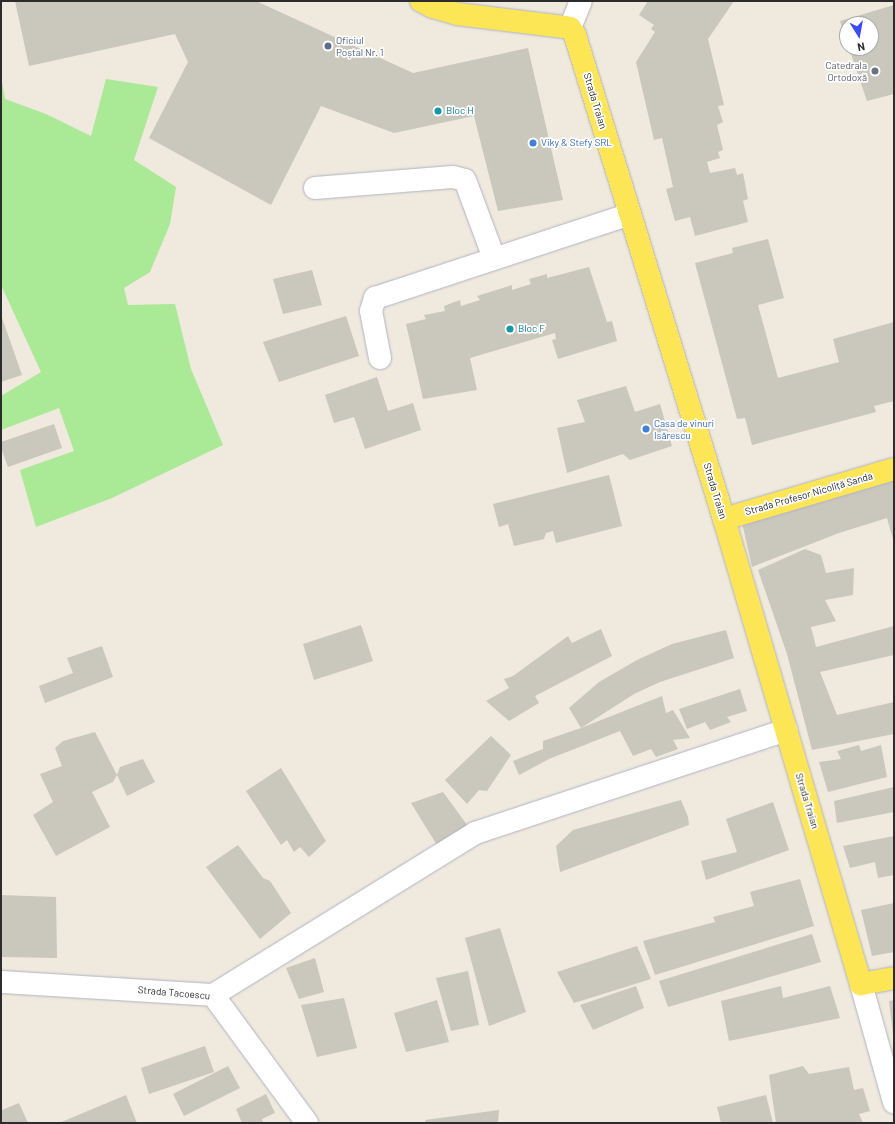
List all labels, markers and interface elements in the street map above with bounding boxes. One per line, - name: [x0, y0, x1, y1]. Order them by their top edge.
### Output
- north arrow: [839, 16, 879, 56]
- place label: Oficiul Poștal Nr. 1: [336, 34, 383, 58]
- text: N: [856, 40, 866, 54]
- marker: Oficiul Poștal Nr. 1: [323, 41, 333, 51]
- place label: Catedrala Ortodoxă: [826, 59, 867, 82]
- marker: Catedrala Ortodoxă: [870, 66, 880, 76]
- street label: Strada Traian: [581, 72, 609, 130]
- place label: Bloc H: [446, 105, 474, 117]
- marker: Bloc H: [433, 106, 443, 116]
- place label: Viky & Stefy SRL: [541, 137, 612, 149]
- marker: Viky & Stefy SRL: [528, 138, 538, 148]
- place label: Bloc F: [518, 323, 545, 335]
- marker: Bloc F: [505, 324, 515, 334]
- place label: Casa de vinuri Isărescu: [654, 417, 714, 440]
- marker: Casa de vinuri Isărescu: [641, 424, 651, 434]
- street label: Strada Traian: [701, 462, 729, 520]
- street label: Strada Profesor Nicoliță Sanda: [744, 470, 874, 518]
- street label: Strada Traian: [793, 772, 821, 830]
- street label: Strada Tacoescu: [137, 984, 211, 1002]

